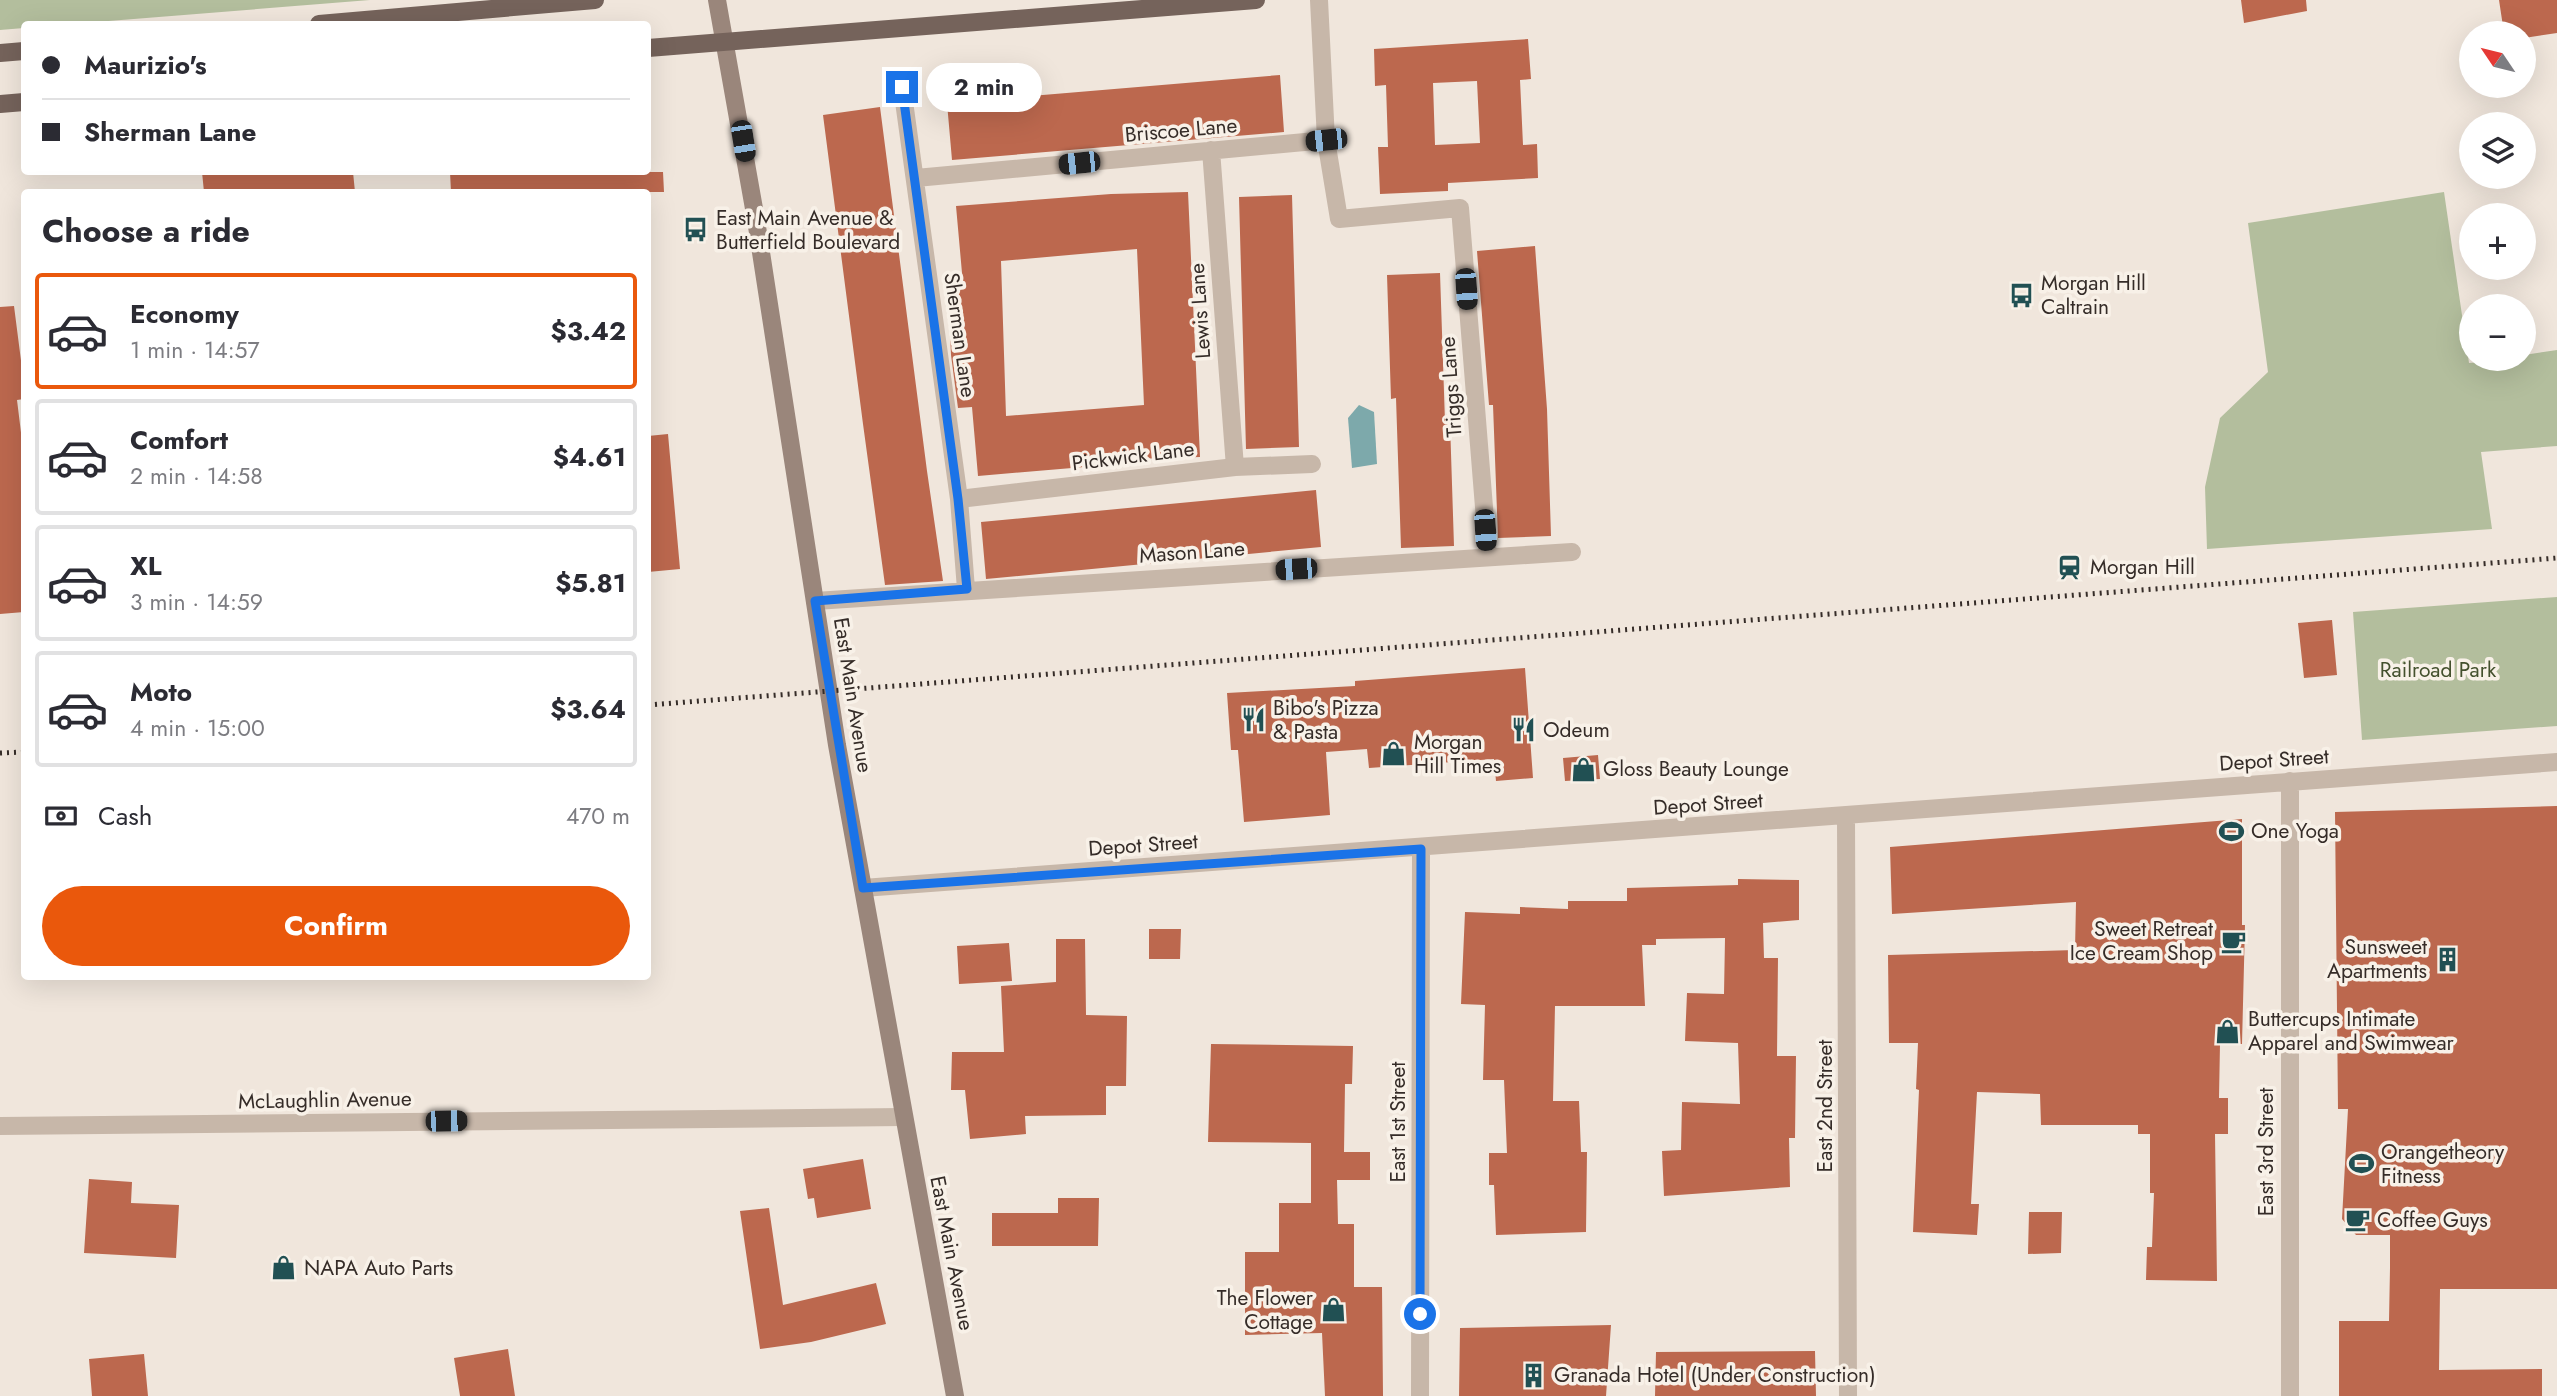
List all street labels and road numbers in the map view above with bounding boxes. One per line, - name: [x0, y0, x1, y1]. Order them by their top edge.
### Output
- street label: Briscoe Lane: [1123, 110, 1239, 150]
- street label: Lewis Lane: [1182, 262, 1218, 360]
- street label: Sherman Lane: [936, 271, 984, 400]
- street label: Triggs Lane: [1433, 335, 1469, 438]
- street label: Pickwick Lane: [1070, 434, 1196, 478]
- street label: Mason Lane: [1138, 533, 1246, 571]
- street label: East Main Avenue: [826, 615, 880, 775]
- street label: Depot Street: [2218, 741, 2330, 779]
- street label: Depot Street: [1652, 785, 1764, 823]
- street label: Depot Street: [1087, 826, 1199, 864]
- street label: East 2nd Street: [1810, 1040, 1840, 1172]
- street label: East 1st Street: [1383, 1062, 1413, 1182]
- street label: McLaughlin Avenue: [238, 1083, 412, 1117]
- street label: East 3rd Street: [2251, 1088, 2281, 1216]
- street label: East Main Avenue: [922, 1173, 982, 1333]

